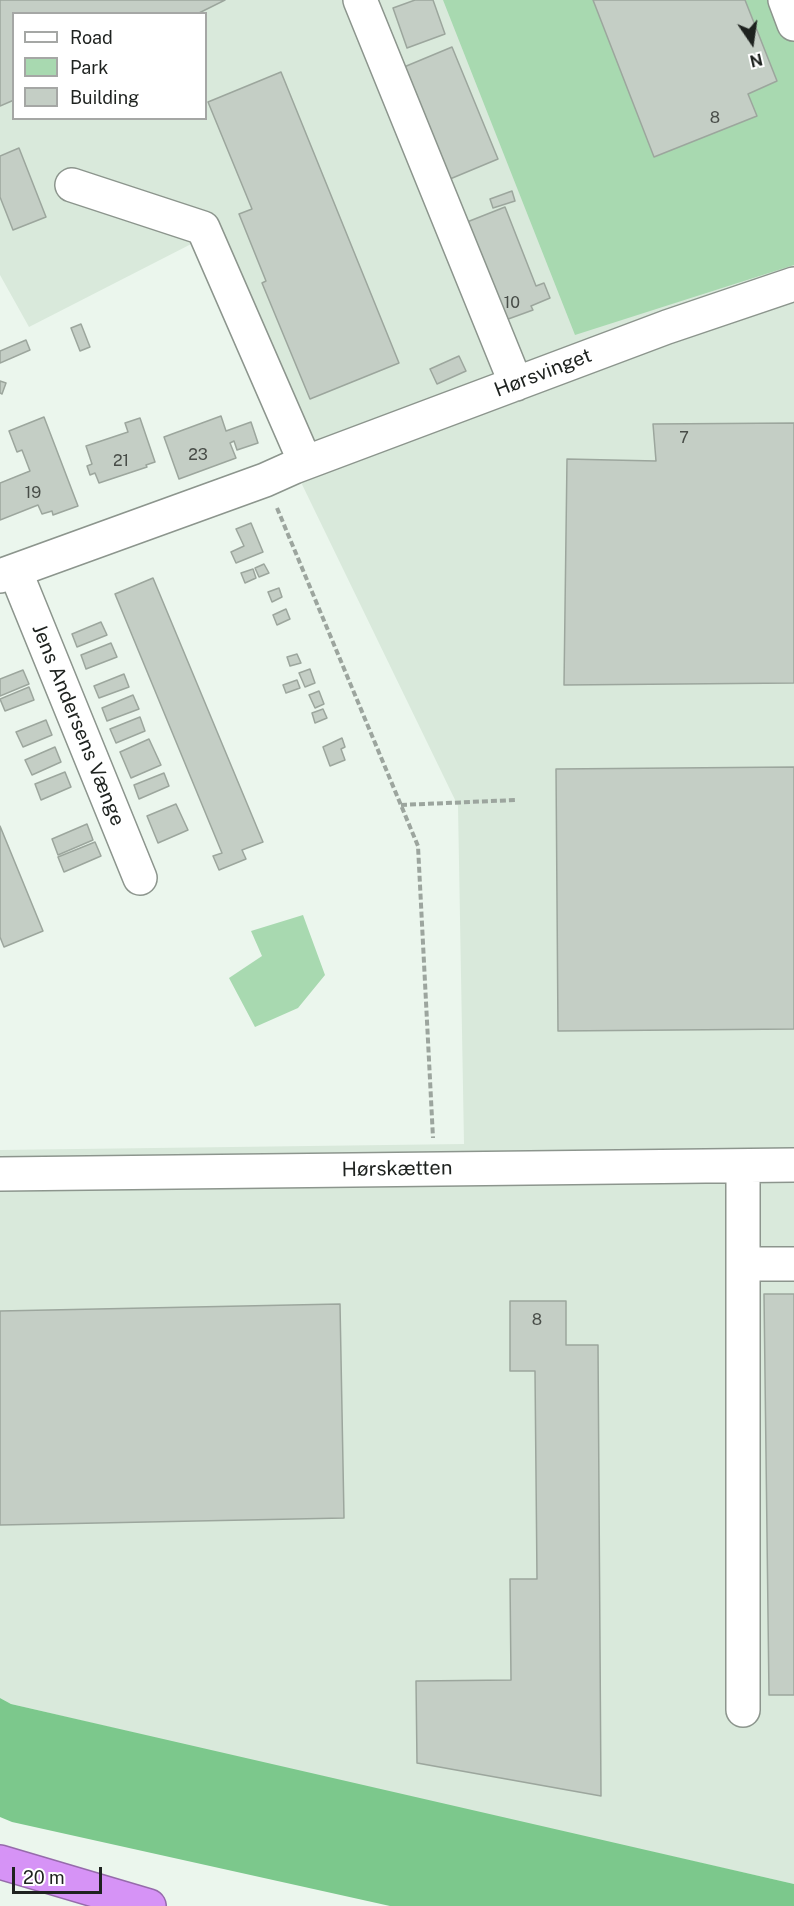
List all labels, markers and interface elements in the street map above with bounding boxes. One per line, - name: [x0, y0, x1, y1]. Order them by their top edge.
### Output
- legend: [12, 12, 207, 120]
- north arrow: [722, 12, 782, 72]
- text: Road: [70, 27, 113, 48]
- text: N: [748, 49, 764, 71]
- text: Park: [70, 57, 108, 78]
- text: Building: [70, 87, 139, 108]
- house number: 8: [710, 108, 720, 128]
- house number: 10: [504, 293, 520, 313]
- street label: Hørsvinget: [491, 343, 595, 403]
- house number: 7: [679, 428, 689, 448]
- house number: 23: [188, 445, 208, 465]
- house number: 21: [113, 451, 129, 471]
- house number: 19: [25, 483, 41, 503]
- street label: Jens Andersens Vænge: [26, 621, 130, 829]
- street label: Hørskætten: [341, 1156, 453, 1182]
- house number: 8: [532, 1310, 542, 1330]
- scale bar: [15, 1855, 105, 1893]
- text: 20 m: [23, 1867, 65, 1888]

